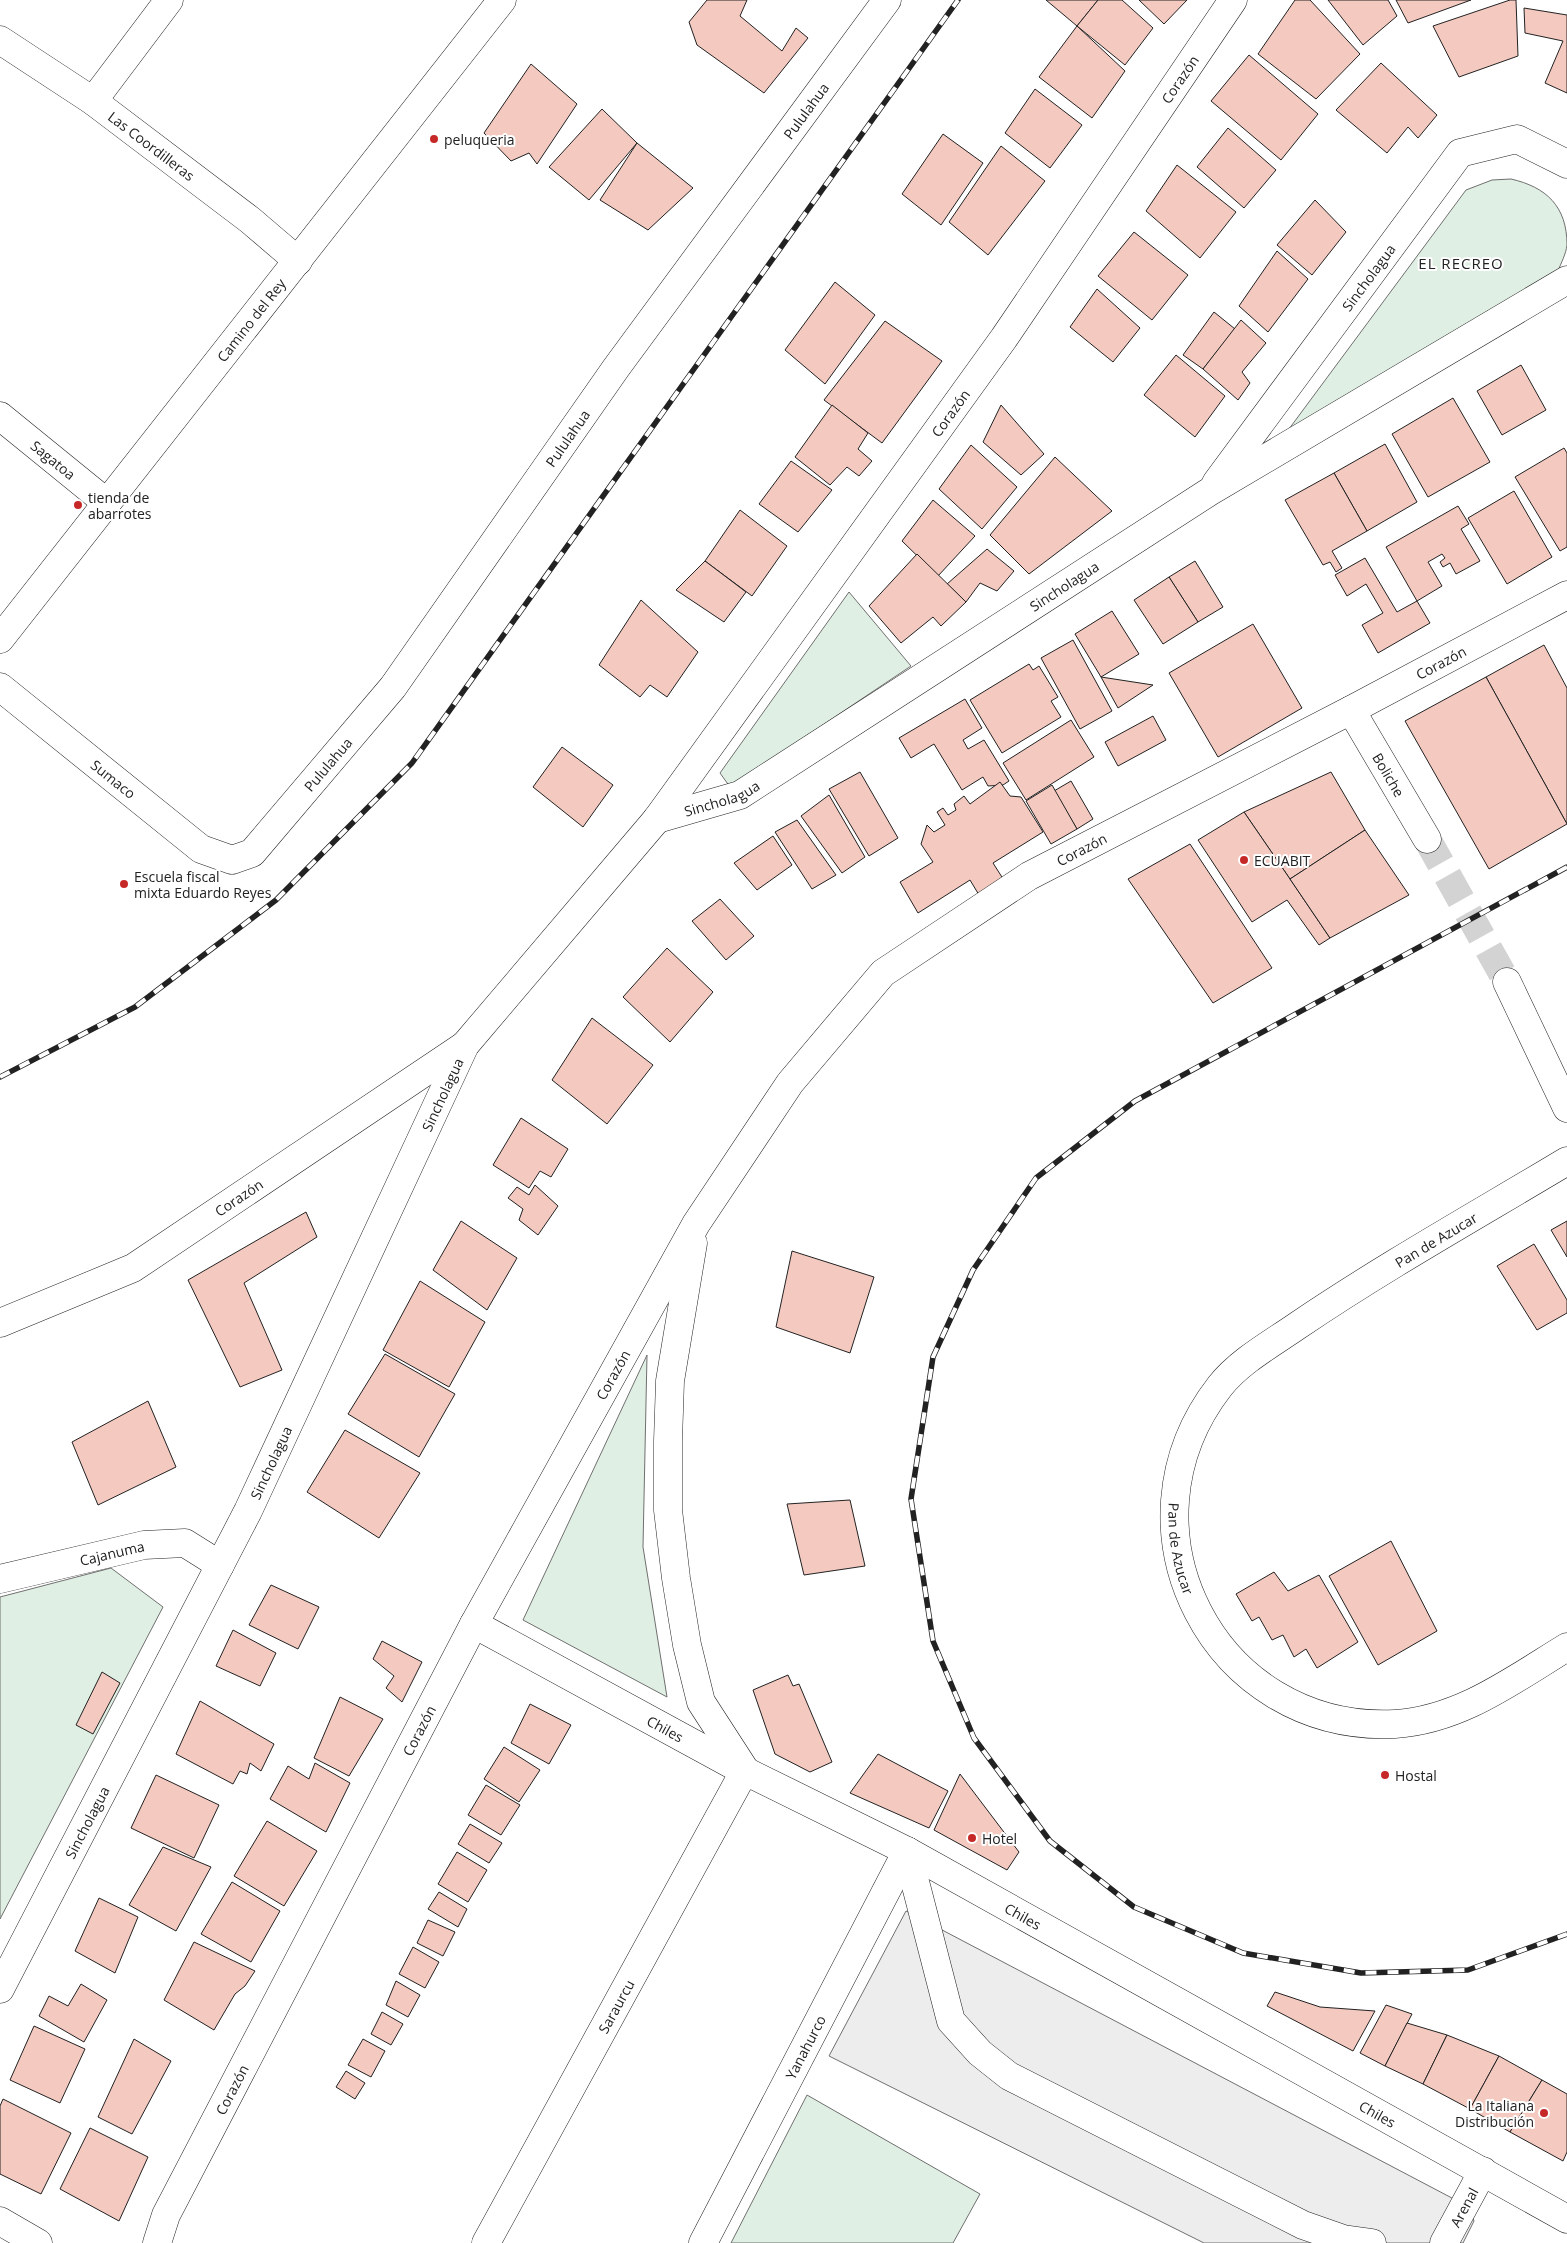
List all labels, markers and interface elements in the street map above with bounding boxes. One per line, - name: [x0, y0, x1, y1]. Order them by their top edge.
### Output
- street label: Corazón: [1156, 51, 1203, 107]
- street label: Pululahua: [779, 79, 833, 143]
- street label: Las Coordilleras: [105, 107, 199, 185]
- place label: peluqueria: [444, 130, 515, 149]
- marker: peluqueria: [428, 133, 440, 145]
- street label: Sincholagua: [1337, 240, 1399, 315]
- district label: EL RECREO: [1418, 253, 1504, 273]
- street label: Camino del Rey: [212, 273, 290, 365]
- street label: Corazón: [926, 385, 974, 440]
- street label: Pululahua: [541, 406, 594, 470]
- street label: Sagatoa: [27, 436, 80, 483]
- place label: tienda de abarrotes: [88, 488, 152, 523]
- marker: tienda de abarrotes: [72, 499, 84, 511]
- street label: Sincholagua: [1026, 556, 1102, 615]
- street label: Corazón: [1412, 641, 1469, 683]
- street label: Pululahua: [299, 733, 356, 795]
- street label: Boliche: [1369, 749, 1409, 800]
- street label: Sumaco: [87, 755, 140, 802]
- street label: Sincholagua: [682, 776, 763, 820]
- street label: Corazón: [1053, 828, 1110, 870]
- place label: ECUABIT: [1254, 851, 1311, 870]
- marker: ECUABIT: [1238, 854, 1250, 866]
- place label: Escuela fiscal mixta Eduardo Reyes: [134, 867, 272, 902]
- marker: Escuela fiscal mixta Eduardo Reyes: [118, 878, 130, 890]
- street label: Sincholagua: [417, 1055, 467, 1134]
- street label: Corazón: [211, 1174, 266, 1220]
- street label: Pan de Azucar: [1391, 1208, 1481, 1272]
- street label: Corazón: [591, 1346, 634, 1403]
- street label: Sincholagua: [245, 1423, 296, 1502]
- street label: Pan de Azucar: [1165, 1502, 1199, 1597]
- street label: Cajanuma: [78, 1536, 146, 1569]
- street label: Corazón: [398, 1702, 440, 1759]
- street label: Chiles: [644, 1711, 687, 1746]
- place label: Hostal: [1395, 1766, 1437, 1785]
- marker: Hostal: [1379, 1769, 1391, 1781]
- street label: Sincholagua: [60, 1783, 113, 1862]
- place label: Hotel: [982, 1829, 1017, 1848]
- marker: Hotel: [966, 1832, 978, 1844]
- street label: Chiles: [1001, 1898, 1045, 1934]
- street label: Saraurcu: [593, 1976, 638, 2036]
- street label: Yanahurco: [780, 2012, 830, 2082]
- street label: Corazón: [210, 2061, 252, 2118]
- street label: Chiles: [1356, 2096, 1400, 2131]
- place label: La Italiana Distribución: [1455, 2096, 1534, 2131]
- marker: La Italiana Distribución: [1538, 2107, 1550, 2119]
- street label: Arenal: [1445, 2184, 1482, 2230]

